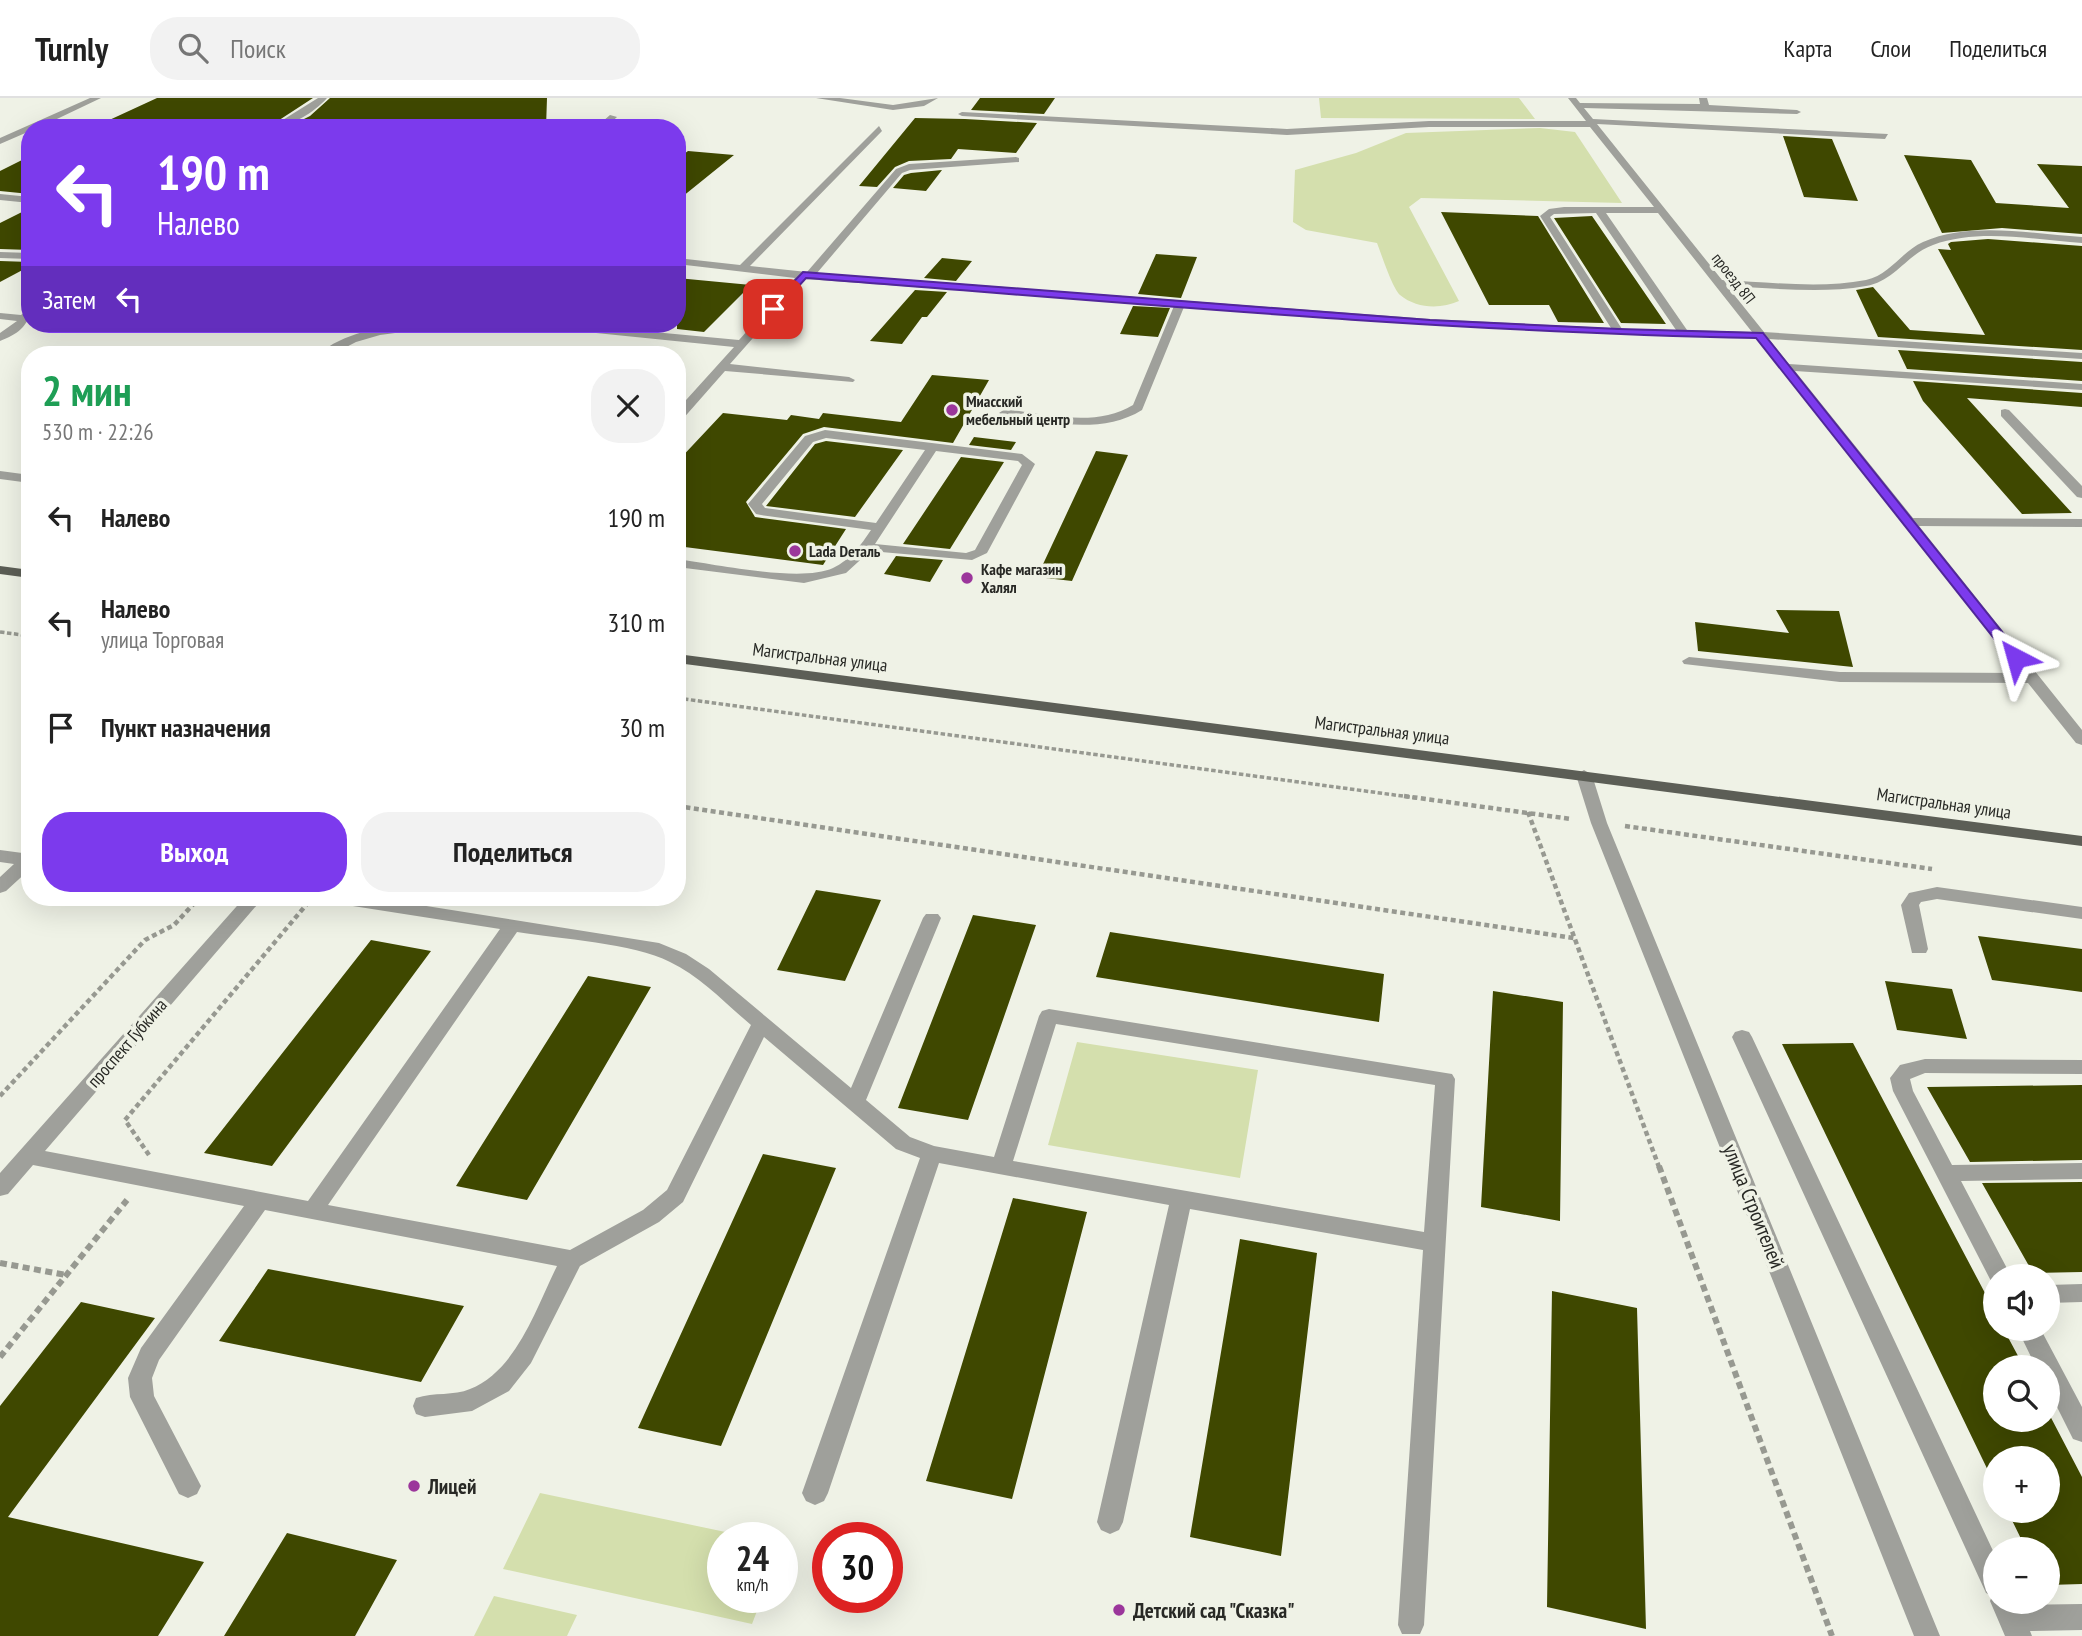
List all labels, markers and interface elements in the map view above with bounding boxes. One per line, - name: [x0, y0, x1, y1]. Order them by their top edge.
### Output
- search box: [150, 17, 640, 80]
- text: Turnly: [35, 27, 108, 70]
- icon: search: [174, 29, 212, 67]
- text: Поиск: [230, 32, 286, 65]
- text: Карта: [1784, 33, 1832, 64]
- text: Слои: [1870, 33, 1911, 64]
- text: Поделиться: [1949, 33, 2047, 64]
- text: 190 m: [157, 140, 270, 204]
- icon: left: [42, 147, 133, 238]
- text: Налево: [157, 202, 240, 244]
- street label: проезд 8П: [1708, 249, 1760, 307]
- pin: [743, 279, 803, 339]
- icon: left: [110, 280, 148, 318]
- text: Затем: [42, 283, 96, 316]
- icon: arrive: [754, 290, 792, 328]
- text: 2 мин: [42, 363, 132, 418]
- button: close: [591, 369, 665, 443]
- place label: Миасский мебельный центр: [966, 391, 1070, 429]
- marker: Миасский мебельный центр: [944, 402, 960, 418]
- text: 530 m · 22:26: [42, 417, 154, 446]
- icon: left: [42, 499, 80, 537]
- text: Налево: [101, 501, 170, 534]
- text: 190 m: [607, 501, 665, 534]
- place label: Lada Dеталь: [809, 541, 881, 561]
- marker: Lada Dеталь: [787, 543, 803, 559]
- place label: Кафе магазин Халял: [981, 559, 1062, 597]
- marker: Кафе магазин Халял: [959, 570, 975, 586]
- text: Налево: [101, 592, 170, 625]
- icon: left: [42, 604, 80, 642]
- text: 310 m: [607, 606, 665, 639]
- position arrow: [1979, 621, 2053, 695]
- text: улица Торговая: [101, 625, 224, 654]
- street label: Магистральная улица: [751, 637, 889, 677]
- icon: arrive: [42, 709, 80, 747]
- street label: Магистральная улица: [1313, 710, 1451, 750]
- text: Пункт назначения: [101, 711, 271, 744]
- text: 30 m: [619, 711, 665, 744]
- street label: Магистральная улица: [1875, 782, 2013, 824]
- button: Выход: [42, 812, 347, 892]
- button: Поделиться: [361, 812, 665, 892]
- street label: проспект Губкина: [82, 994, 172, 1092]
- street label: улица Строителей: [1717, 1140, 1791, 1272]
- map controls: [1983, 1264, 2060, 1614]
- button: sound: [1983, 1264, 2060, 1341]
- button: search: [1983, 1355, 2060, 1432]
- button: +: [1983, 1446, 2060, 1523]
- place label: Лицей: [427, 1473, 477, 1500]
- marker: Лицей: [406, 1478, 422, 1494]
- speed limit sign: 30: [812, 1522, 903, 1613]
- text: 24: [736, 1535, 769, 1581]
- button: −: [1983, 1537, 2060, 1614]
- text: km/h: [737, 1573, 768, 1596]
- place label: Детский сад "Сказка": [1133, 1597, 1295, 1624]
- marker: Детский сад "Сказка": [1111, 1602, 1127, 1618]

